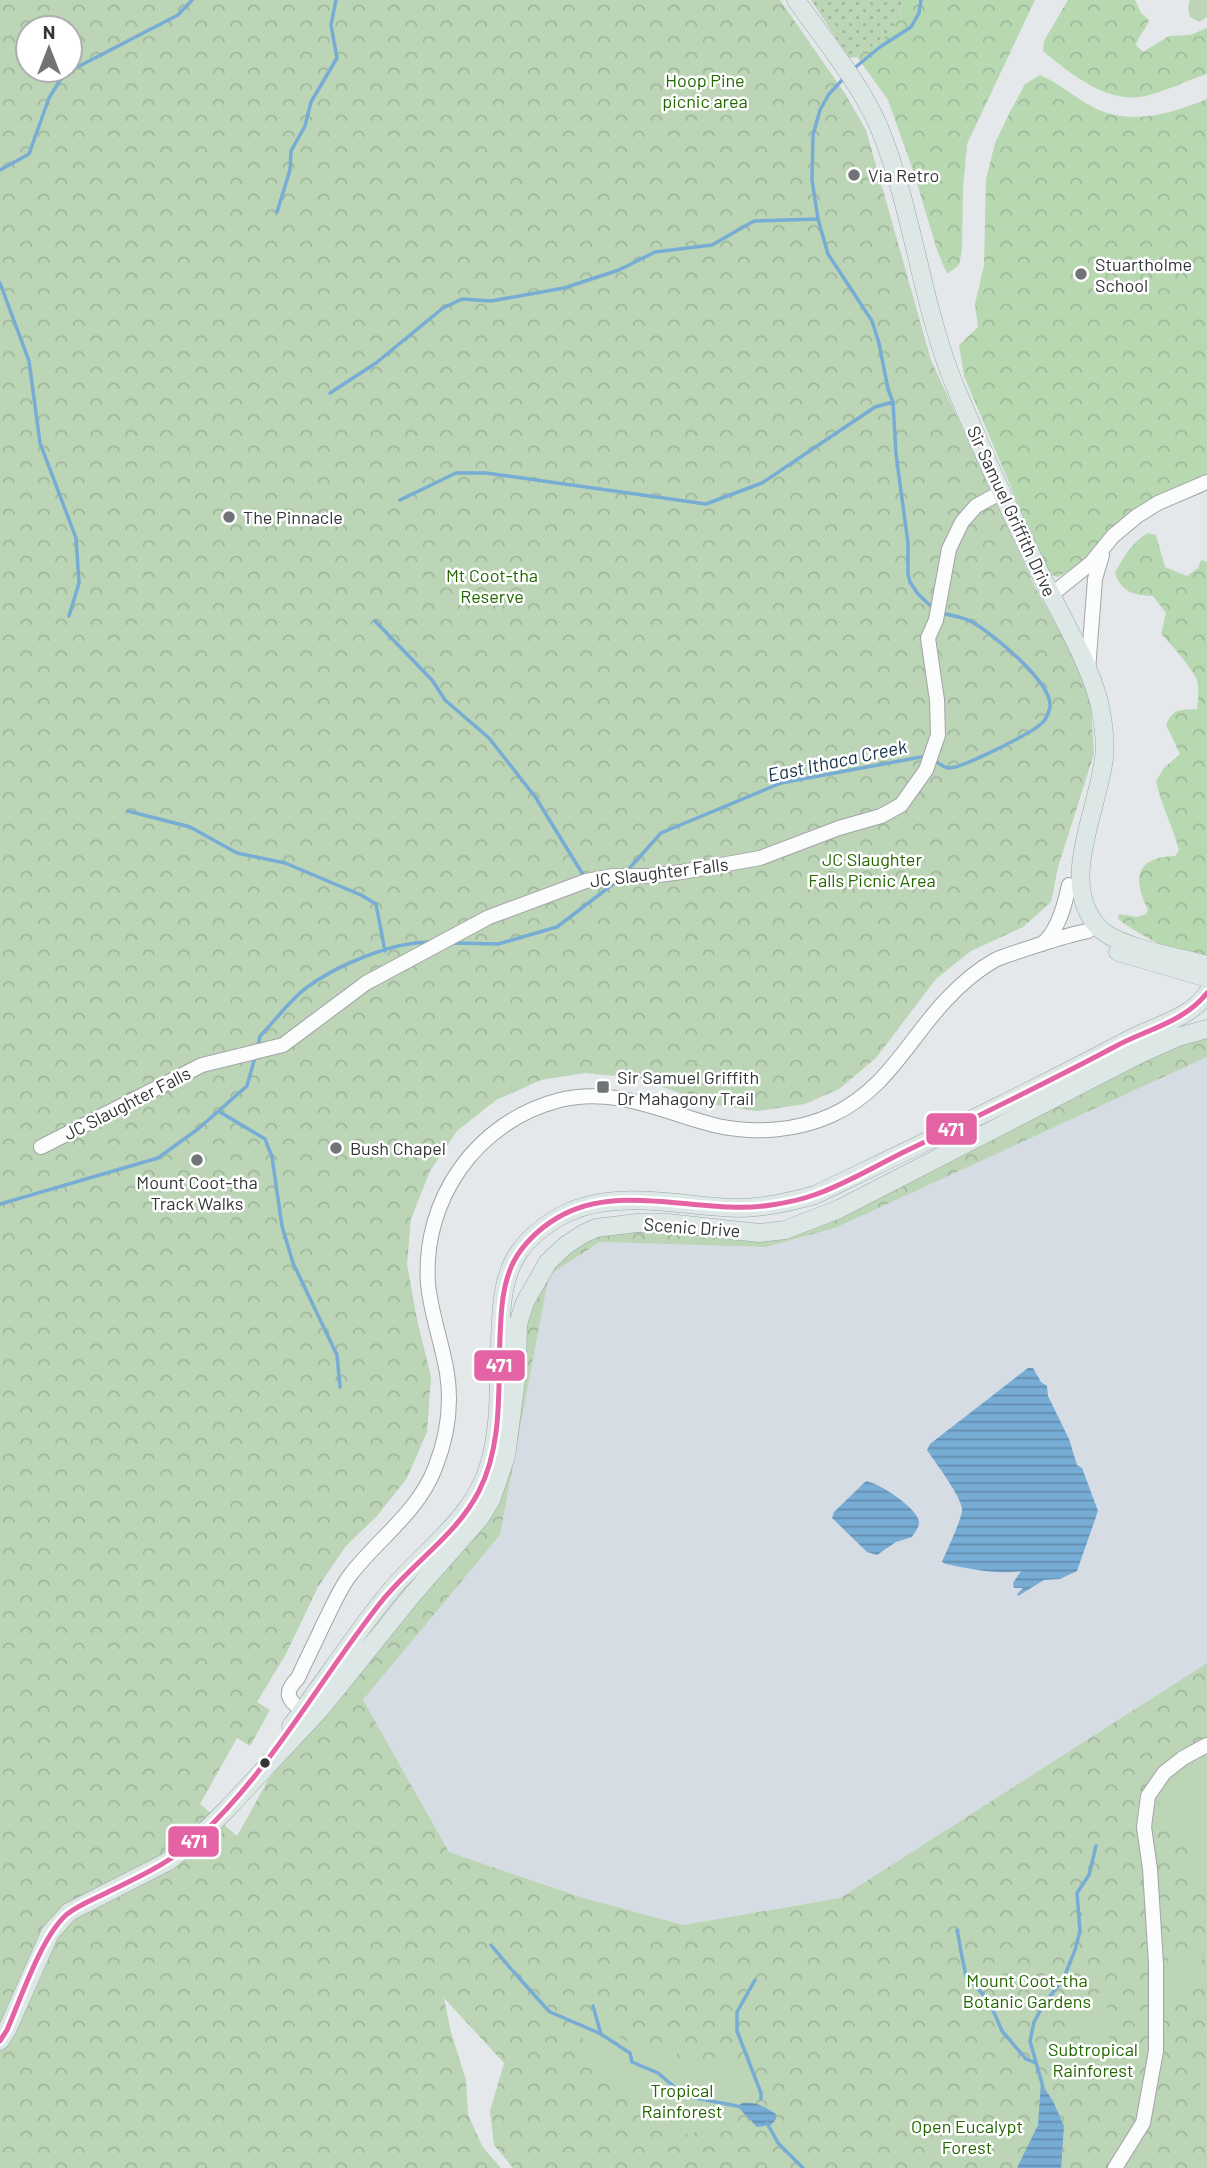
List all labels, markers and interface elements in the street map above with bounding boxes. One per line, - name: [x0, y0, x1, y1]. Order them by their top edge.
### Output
- north arrow: [14, 14, 84, 84]
- text: N: [43, 20, 55, 43]
- park label: Hoop Pine picnic area: [662, 69, 748, 112]
- place label: Via Retro: [868, 164, 939, 186]
- marker: Via Retro: [846, 167, 862, 183]
- place label: Stuartholme School: [1095, 253, 1192, 296]
- marker: Stuartholme School: [1073, 266, 1089, 282]
- street label: Sir Samuel Griffith Drive: [963, 422, 1061, 600]
- place label: The Pinnacle: [243, 506, 343, 528]
- marker: The Pinnacle: [221, 509, 237, 525]
- park label: Mt Coot-tha Reserve: [446, 564, 538, 607]
- water label: East Ithaca Creek: [765, 734, 910, 786]
- park label: JC Slaughter Falls Picnic Area: [808, 848, 936, 891]
- street label: JC Slaughter Falls: [589, 853, 729, 891]
- street label: JC Slaughter Falls: [60, 1062, 194, 1144]
- place label: Sir Samuel Griffith Dr Mahagony Trail: [617, 1066, 759, 1109]
- marker: Sir Samuel Griffith Dr Mahagony Trail: [595, 1079, 611, 1095]
- line badge: 471: [925, 1112, 978, 1146]
- text: 471: [938, 1117, 964, 1140]
- place label: Bush Chapel: [350, 1137, 446, 1159]
- marker: Bush Chapel: [328, 1140, 344, 1156]
- marker: Mount Coot-tha Track Walks: [189, 1152, 205, 1168]
- place label: Mount Coot-tha Track Walks: [136, 1171, 258, 1214]
- street label: Scenic Drive: [643, 1213, 741, 1241]
- line badge: 471: [473, 1349, 526, 1382]
- text: 471: [486, 1353, 512, 1376]
- unlabelled marker: [258, 1756, 272, 1770]
- line badge: 471: [167, 1825, 220, 1858]
- text: 471: [181, 1829, 207, 1852]
- park label: Mount Coot-tha Botanic Gardens: [963, 1969, 1091, 2012]
- park label: Subtropical Rainforest: [1048, 2038, 1138, 2081]
- park label: Tropical Rainforest: [642, 2079, 722, 2122]
- park label: Open Eucalypt Forest: [911, 2115, 1023, 2158]

